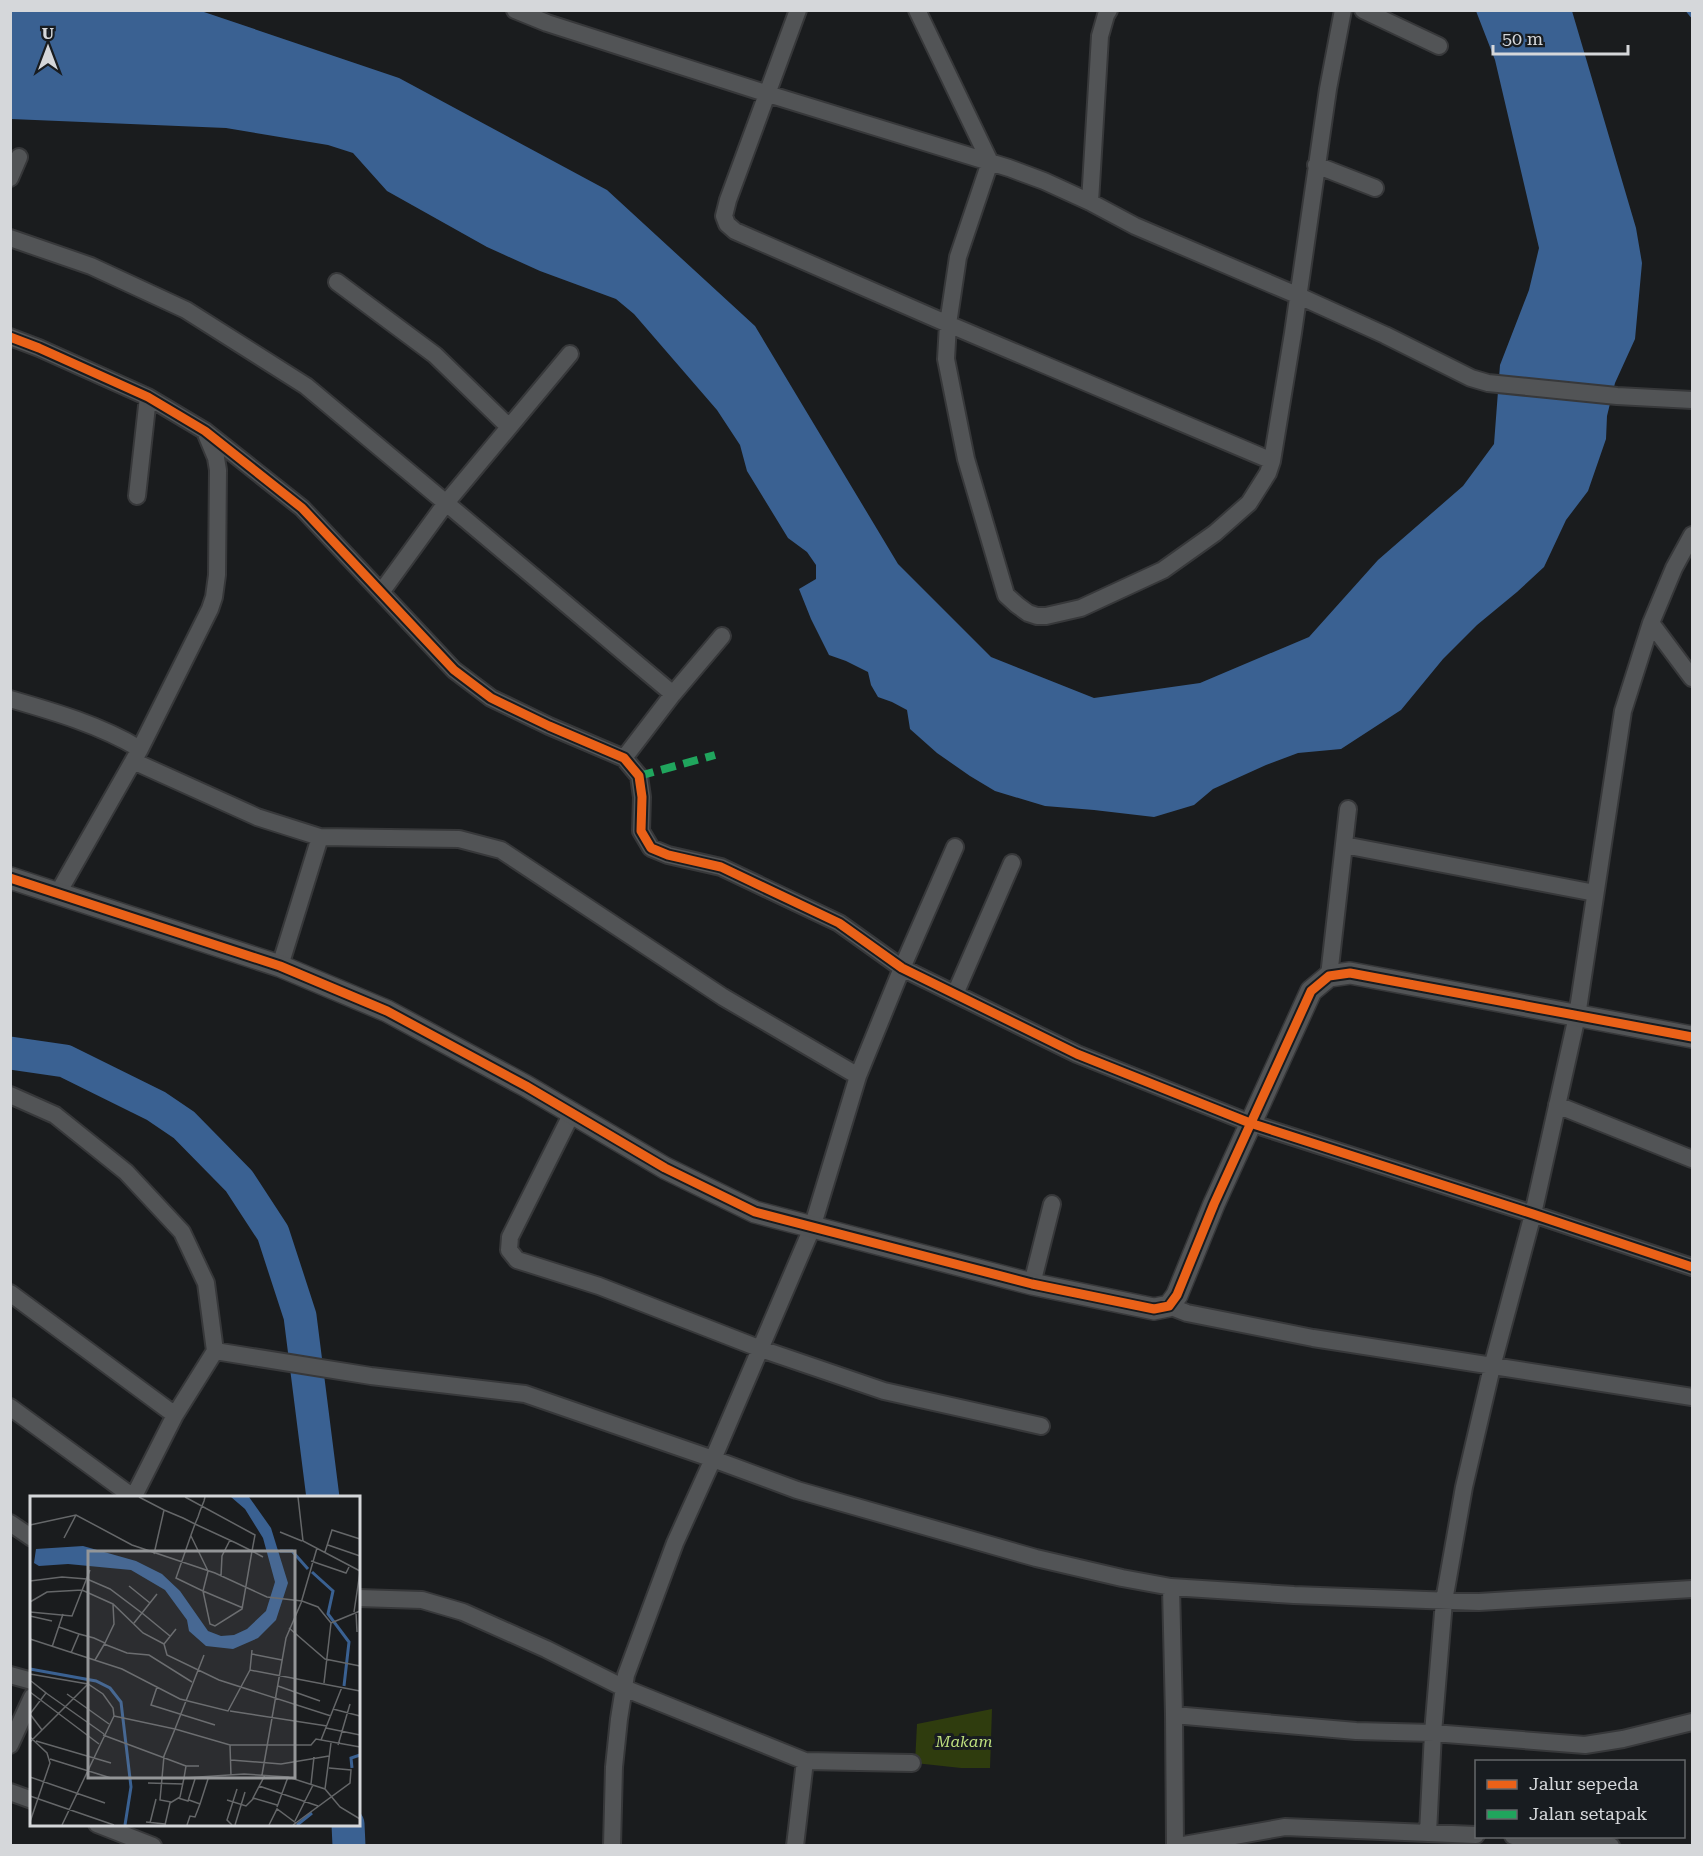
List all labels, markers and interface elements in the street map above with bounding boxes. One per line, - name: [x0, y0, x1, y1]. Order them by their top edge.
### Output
- north arrow: [18, 18, 78, 78]
- scale bar: [1493, 18, 1628, 56]
- text: U: [42, 24, 54, 43]
- text: 50 m: [1502, 28, 1543, 49]
- inset map: [30, 1496, 360, 1826]
- park label: Makam: [935, 1732, 992, 1751]
- legend: [1475, 1760, 1685, 1838]
- text: Jalur sepeda: [1529, 1773, 1639, 1794]
- text: Jalan setapak: [1529, 1803, 1647, 1824]

